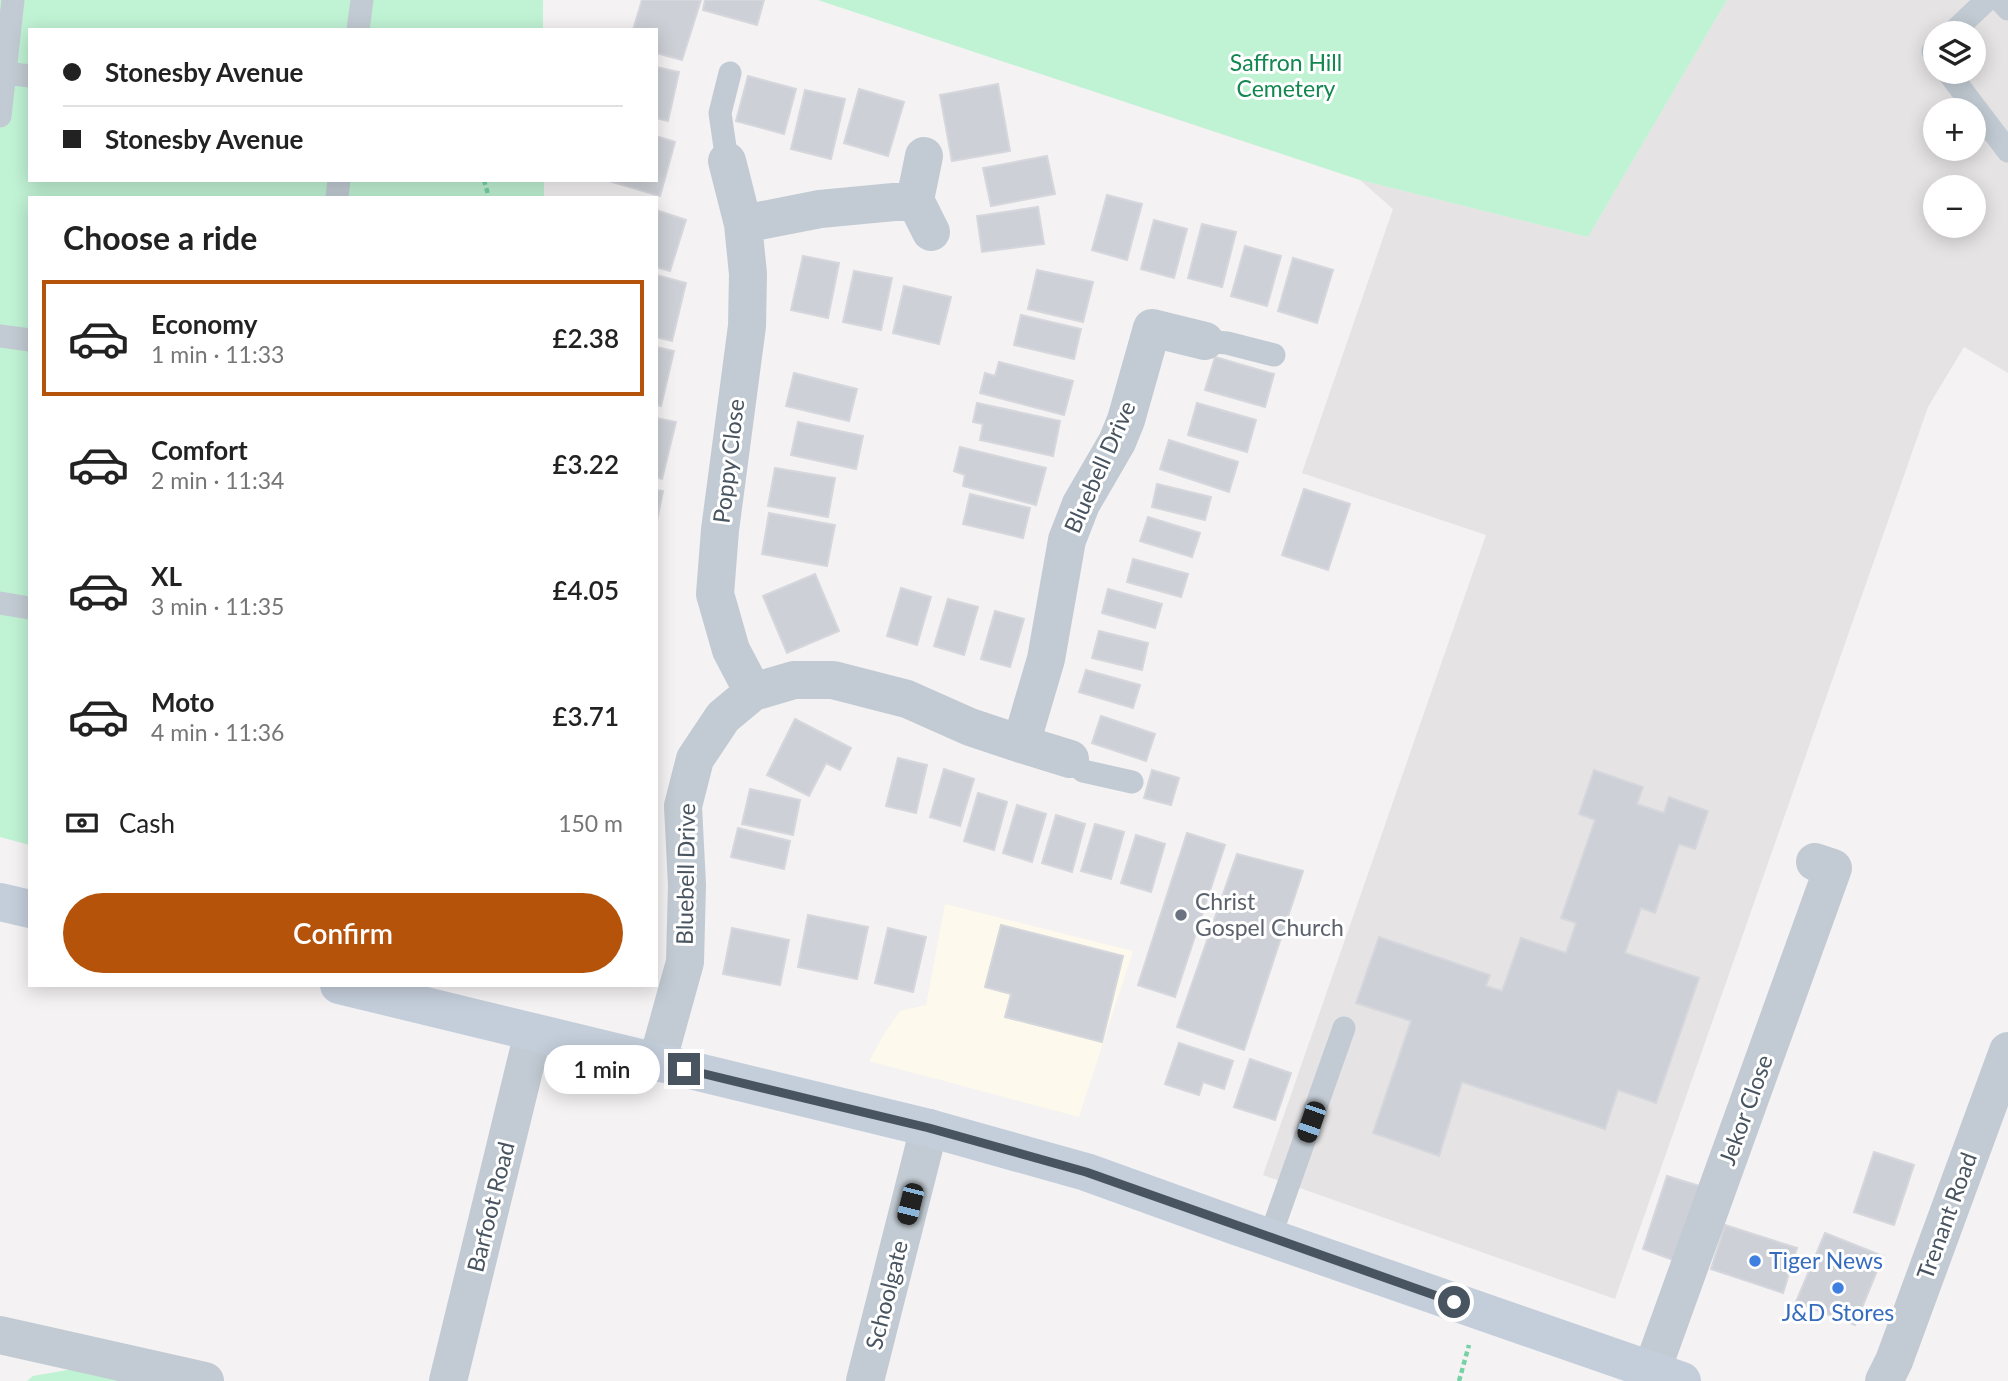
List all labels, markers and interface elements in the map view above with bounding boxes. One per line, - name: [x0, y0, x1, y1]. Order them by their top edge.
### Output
- map controls: [1923, 21, 1986, 238]
- button: layers: [1923, 21, 1986, 84]
- park label: Saffron Hill Cemetery: [1230, 48, 1342, 102]
- text: Stonesby Avenue: [105, 56, 303, 88]
- button: +: [1923, 98, 1986, 161]
- text: Stonesby Avenue: [105, 123, 303, 155]
- button: −: [1923, 175, 1986, 238]
- text: Choose a ride: [63, 218, 257, 257]
- icon: car: [67, 307, 130, 370]
- text: Economy: [151, 308, 257, 340]
- text: £2.38: [553, 322, 619, 354]
- text: 1 min · 11:33: [151, 340, 284, 368]
- street label: Bluebell Drive: [1057, 396, 1141, 537]
- street label: Poppy Close: [707, 397, 750, 525]
- icon: car: [67, 433, 130, 496]
- text: Comfort: [151, 434, 248, 466]
- text: £3.22: [553, 448, 619, 480]
- text: 2 min · 11:34: [151, 466, 284, 494]
- icon: car: [67, 559, 130, 622]
- text: XL: [151, 560, 182, 592]
- text: £4.05: [553, 574, 619, 606]
- text: 3 min · 11:35: [151, 592, 284, 620]
- icon: car: [67, 685, 130, 748]
- text: Moto: [151, 686, 214, 718]
- text: £3.71: [553, 700, 619, 732]
- text: 4 min · 11:36: [151, 718, 284, 746]
- street label: Bluebell Drive: [670, 803, 700, 945]
- icon: cash: [63, 804, 101, 842]
- text: Cash: [119, 807, 175, 839]
- text: 150 m: [558, 809, 623, 837]
- place label: Christ Gospel Church: [1195, 887, 1344, 941]
- button: Confirm: [63, 893, 623, 973]
- marker: Christ Gospel Church: [1173, 907, 1189, 923]
- callout: 1 min: [544, 1044, 660, 1094]
- street label: Jekor Close: [1712, 1051, 1778, 1169]
- route end: [668, 1053, 700, 1085]
- text: 1 min: [574, 1055, 630, 1083]
- car: [1295, 1099, 1328, 1145]
- street label: Barfoot Road: [460, 1139, 520, 1275]
- street label: Trenant Road: [1910, 1148, 1982, 1283]
- car: [895, 1181, 926, 1227]
- street label: Schoolgate: [859, 1237, 913, 1352]
- place label: Tiger News: [1769, 1246, 1883, 1274]
- marker: Tiger News: [1747, 1253, 1763, 1269]
- marker: J&D Stores: [1830, 1280, 1846, 1296]
- route start: [1438, 1286, 1470, 1318]
- place label: J&D Stores: [1782, 1298, 1894, 1326]

